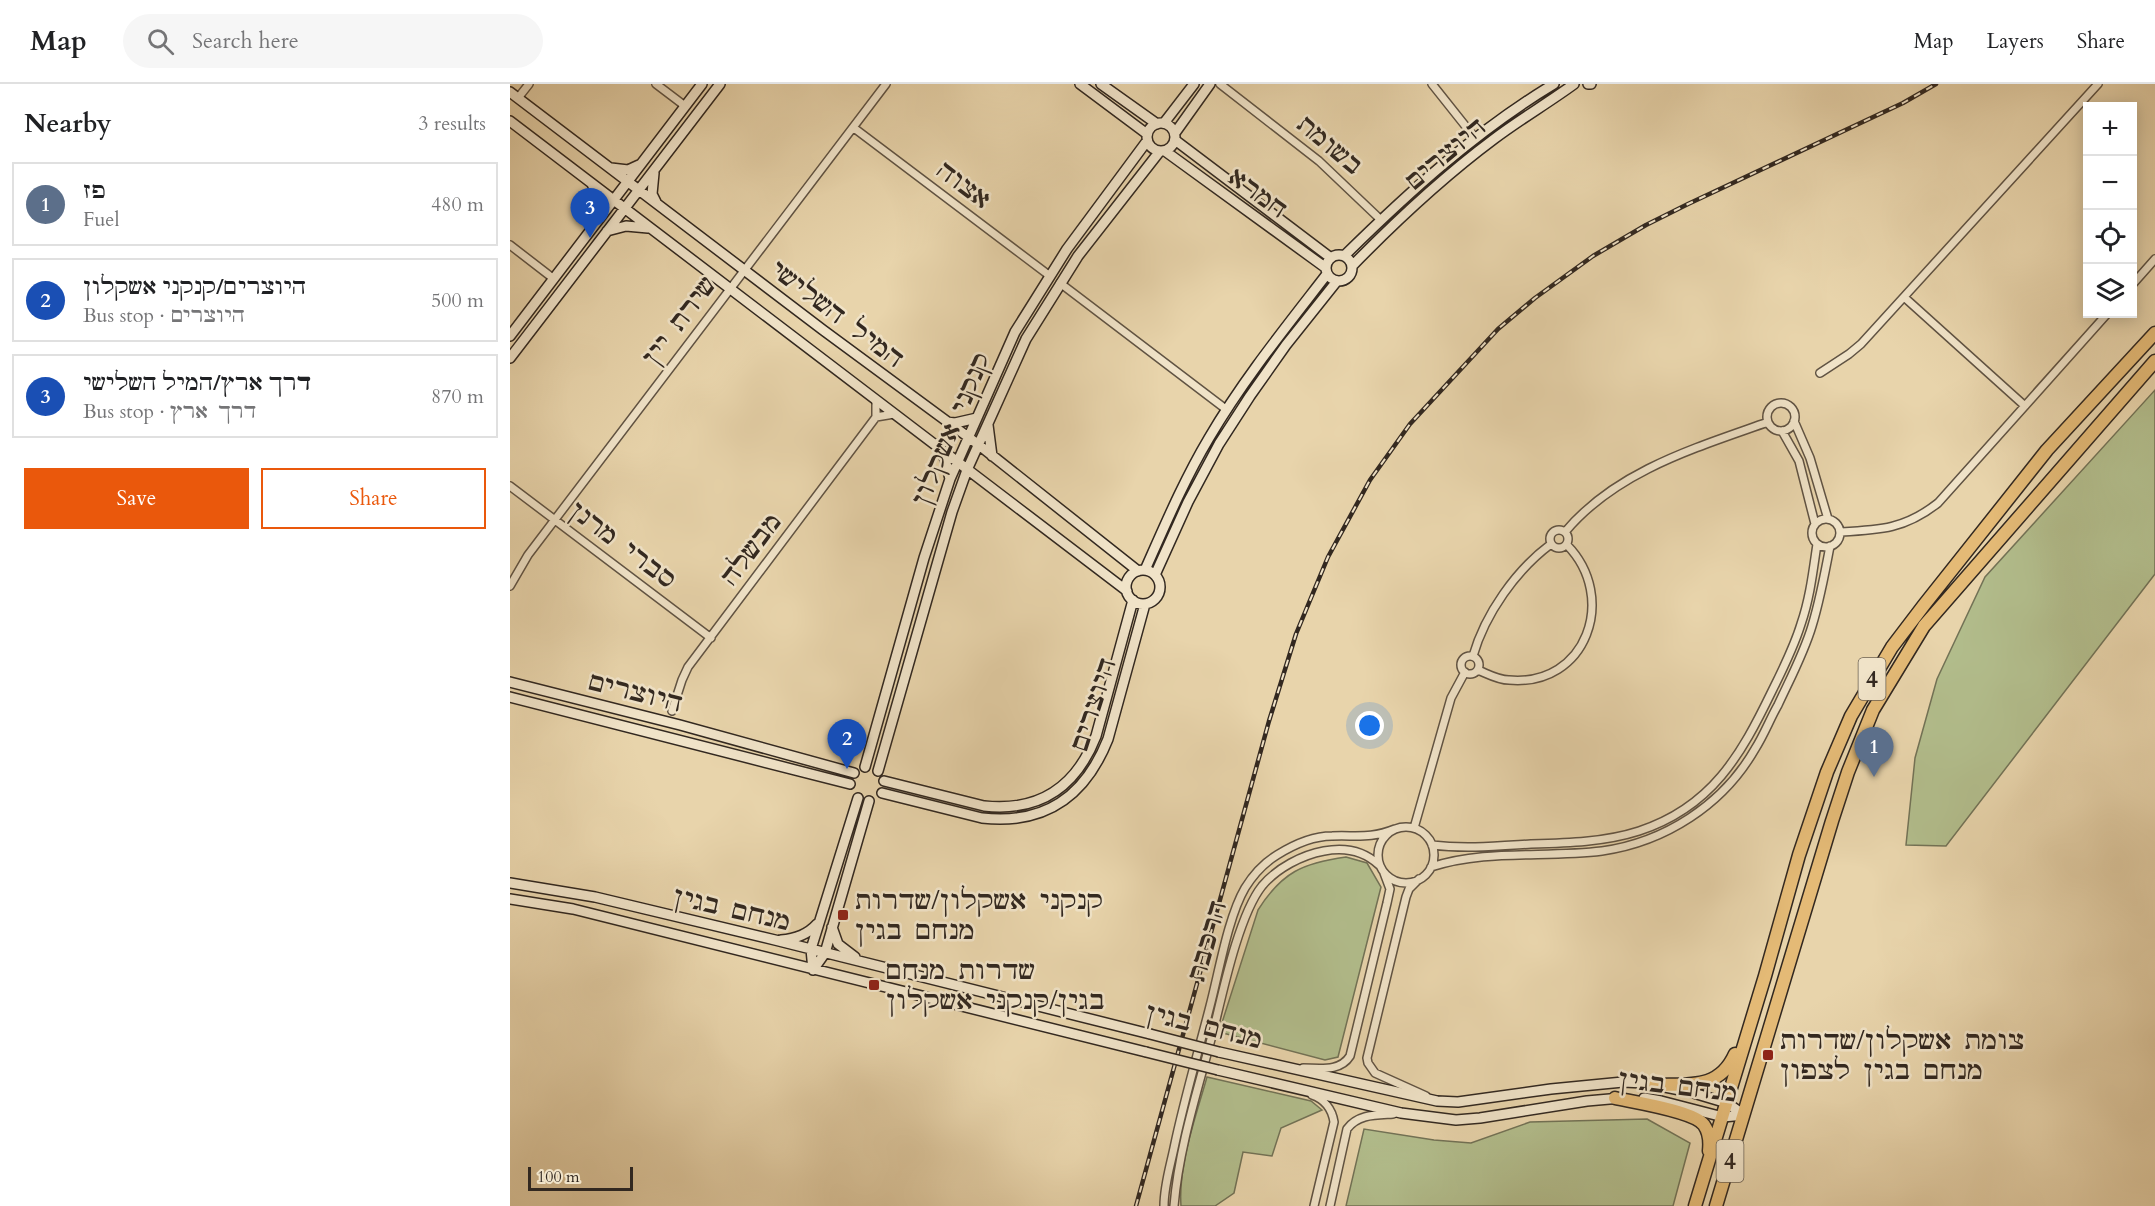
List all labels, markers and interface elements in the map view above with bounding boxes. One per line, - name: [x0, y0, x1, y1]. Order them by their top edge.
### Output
- search box: [123, 14, 543, 68]
- text: Map: [30, 22, 87, 60]
- icon: search: [144, 25, 177, 58]
- text: Search here: [192, 26, 299, 56]
- text: Map: [1914, 27, 1954, 56]
- text: Layers: [1987, 27, 2044, 56]
- text: Share: [2077, 27, 2125, 56]
- map controls: [2083, 102, 2137, 318]
- button: +: [2083, 102, 2137, 156]
- text: Nearby: [24, 106, 112, 141]
- street label: בשומת: [1289, 107, 1371, 183]
- street label: היוצרים: [1397, 109, 1493, 199]
- text: 3 results: [418, 110, 486, 137]
- street label: אצוה: [930, 153, 998, 217]
- button: −: [2083, 156, 2137, 210]
- street label: חמרא: [1221, 159, 1295, 227]
- text: פז: [83, 176, 106, 206]
- pin: 3: [570, 188, 610, 238]
- text: 1: [40, 191, 51, 218]
- text: 480 m: [431, 191, 484, 218]
- text: Fuel: [83, 206, 120, 233]
- button: locate: [2083, 210, 2137, 264]
- street label: המיל השלישי: [763, 252, 911, 376]
- button: layers: [2083, 264, 2137, 318]
- street label: שירת יין: [634, 269, 724, 373]
- text: היוצרים/קנקני אשקלון: [83, 272, 306, 302]
- text: 2: [40, 287, 51, 314]
- text: 500 m: [431, 287, 484, 314]
- text: Bus stop · היוצרים: [83, 302, 245, 329]
- street label: קנקני אשקלון: [903, 347, 999, 511]
- text: דרך ארץ/המיל השלישי: [83, 368, 311, 398]
- text: 3: [40, 383, 51, 410]
- text: 870 m: [431, 383, 484, 410]
- text: Bus stop · דרך ארץ: [83, 398, 256, 425]
- button: Save: [24, 468, 249, 529]
- button: Share: [261, 468, 486, 529]
- street label: סברי מרנן: [562, 493, 684, 597]
- street label: מבשלה: [712, 506, 790, 592]
- street label: היוצרים: [1061, 653, 1125, 757]
- road number: 4: [1858, 658, 1886, 700]
- street label: היוצרים: [584, 663, 686, 721]
- your location: [1355, 711, 1384, 740]
- pin: 2: [828, 720, 866, 769]
- pin: 1: [1854, 728, 1894, 777]
- street label: מנחם בגין: [670, 878, 794, 940]
- place label: קנקני אשקלון/שדרות מנחם בגין: [855, 883, 1103, 948]
- street label: הרכבת: [1179, 897, 1235, 985]
- marker: קנקני אשקלון/שדרות מנחם בגין: [836, 908, 850, 922]
- place label: שדרות מנחם בגין/קנקני אשקלון: [886, 953, 1105, 1018]
- marker: שדרות מנחם בגין/קנקני אשקלון: [867, 978, 881, 992]
- street label: מנחם בגין: [1141, 994, 1267, 1058]
- place label: צומת אשקלון/שדרות מנחם בגין לצפון: [1780, 1023, 2024, 1088]
- marker: צומת אשקלון/שדרות מנחם בגין לצפון: [1761, 1048, 1775, 1062]
- street label: מנחם בגין: [1616, 1061, 1740, 1111]
- road number: 4: [1716, 1140, 1744, 1182]
- scale bar: [528, 1164, 633, 1192]
- text: 100 m: [537, 1166, 579, 1188]

